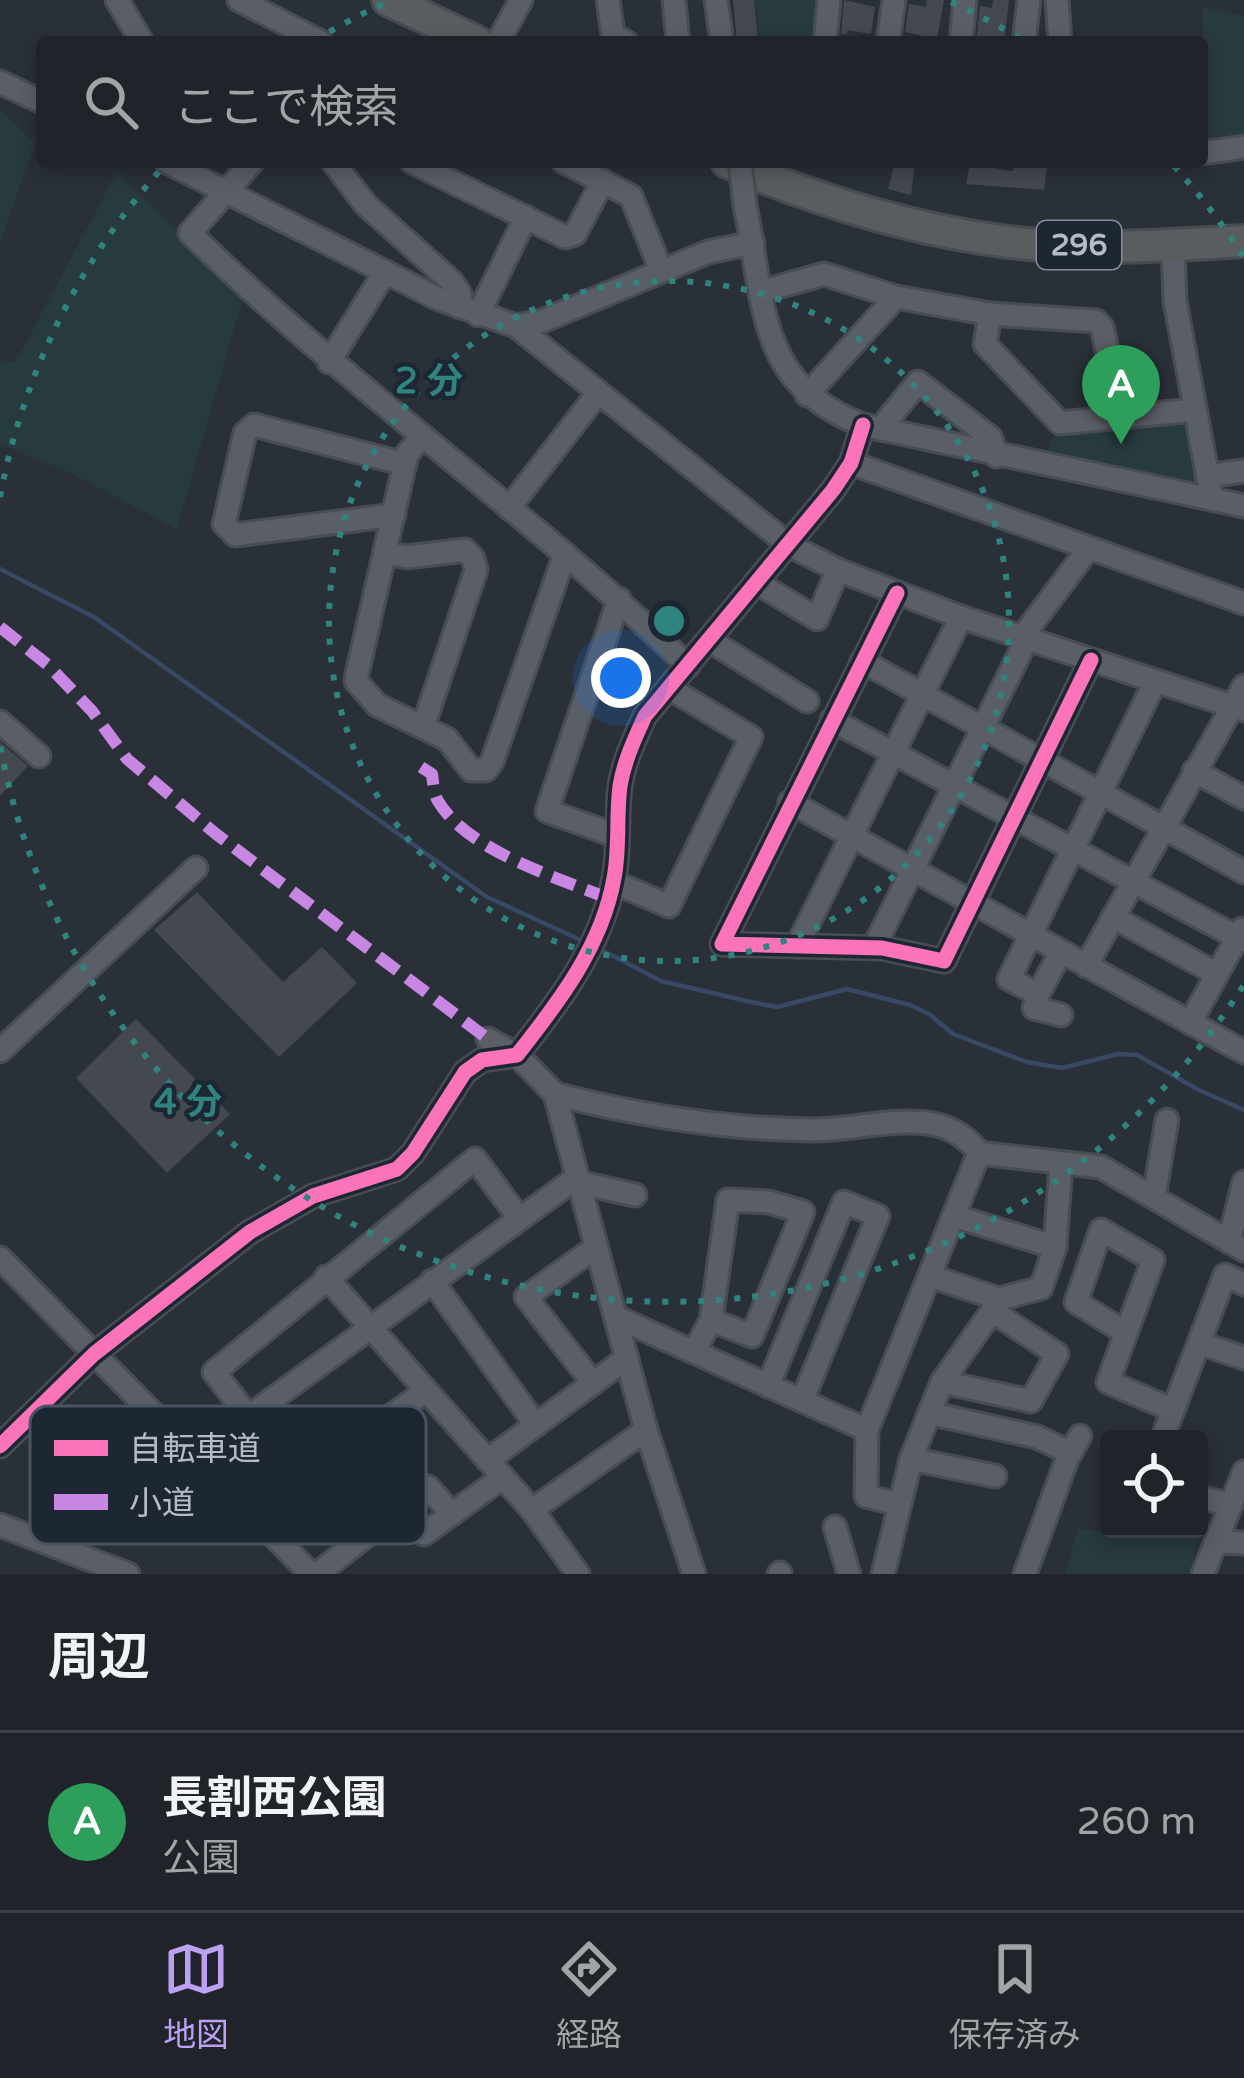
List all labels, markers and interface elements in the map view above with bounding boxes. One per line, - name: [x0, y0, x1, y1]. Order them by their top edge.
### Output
- search box: [36, 36, 1208, 168]
- icon: search: [78, 69, 144, 135]
- text: ここで検索: [174, 81, 399, 135]
- road number: 296: [1037, 221, 1121, 269]
- pin: A: [1082, 345, 1160, 444]
- text: 2 分: [395, 360, 463, 403]
- centre of rings: [648, 600, 690, 642]
- your location: [591, 648, 651, 708]
- text: 4 分: [154, 1081, 222, 1124]
- legend: [30, 1406, 426, 1544]
- text: 自転車道: [129, 1430, 261, 1469]
- map controls: [1100, 1430, 1208, 1538]
- button: locate: [1100, 1430, 1208, 1538]
- text: 小道: [129, 1484, 195, 1523]
- text: 周辺: [48, 1627, 150, 1689]
- text: 長割西公園: [162, 1772, 387, 1826]
- text: A: [72, 1798, 102, 1845]
- text: 260 m: [1077, 1798, 1196, 1845]
- text: 公園: [162, 1835, 240, 1882]
- tab: 地図: [163, 1936, 229, 2056]
- tab: 経路: [556, 1936, 622, 2056]
- tab: 保存済み: [949, 1936, 1081, 2056]

